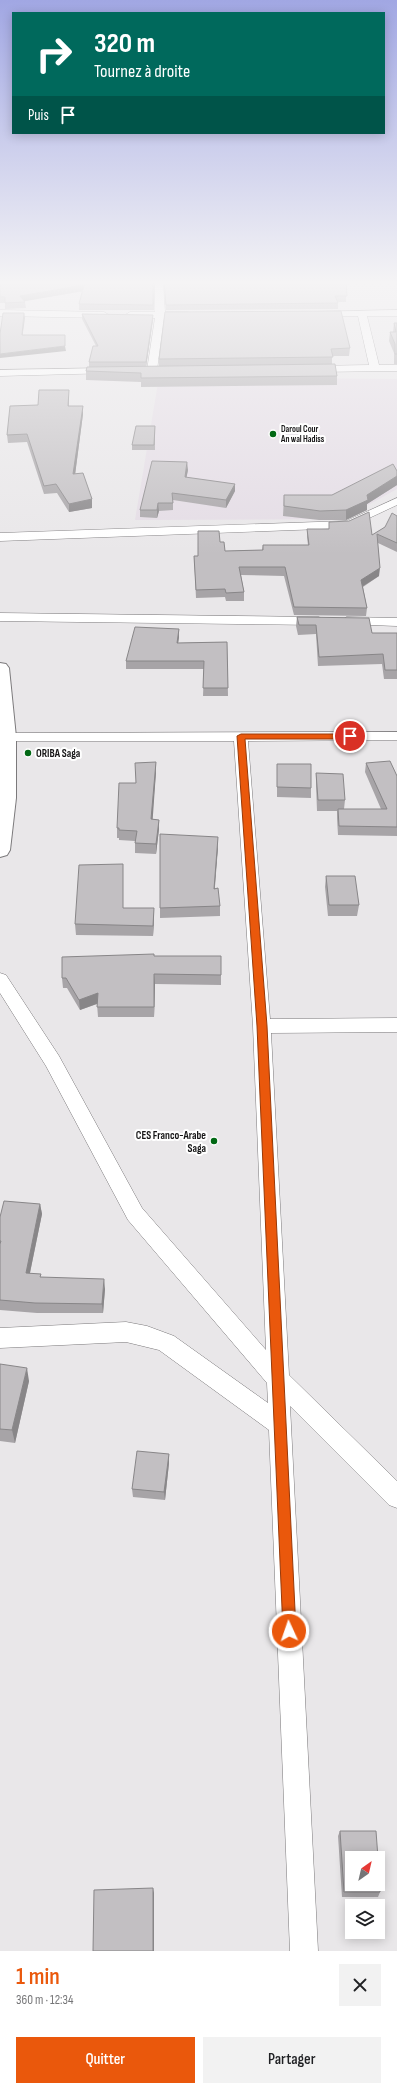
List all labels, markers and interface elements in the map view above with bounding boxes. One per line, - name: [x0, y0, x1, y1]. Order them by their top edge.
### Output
- text: 320 m: [94, 27, 155, 60]
- icon: right: [28, 28, 80, 80]
- text: Tournez à droite: [94, 61, 190, 82]
- icon: arrive: [57, 104, 79, 126]
- text: Puis: [28, 106, 49, 125]
- place label: Daroul Cour An wal Hadiss: [280, 424, 325, 445]
- marker: Daroul Cour An wal Hadiss: [268, 429, 278, 439]
- pin: [333, 719, 367, 753]
- icon: arrive: [339, 725, 361, 747]
- place label: ORIBA Saga: [36, 747, 81, 760]
- marker: ORIBA Saga: [23, 748, 33, 758]
- place label: CES Franco-Arabe Saga: [136, 1129, 206, 1155]
- marker: CES Franco-Arabe Saga: [209, 1136, 219, 1146]
- position arrow: [268, 1610, 310, 1652]
- north arrow: [345, 1851, 385, 1891]
- map controls: [345, 1851, 385, 1939]
- button: layers: [345, 1899, 385, 1939]
- text: 1 min: [16, 1962, 60, 1991]
- button: close: [339, 1964, 381, 2006]
- text: 360 m · 12:34: [16, 1992, 73, 2008]
- button: Quitter: [16, 2037, 195, 2083]
- button: Partager: [203, 2037, 381, 2083]

